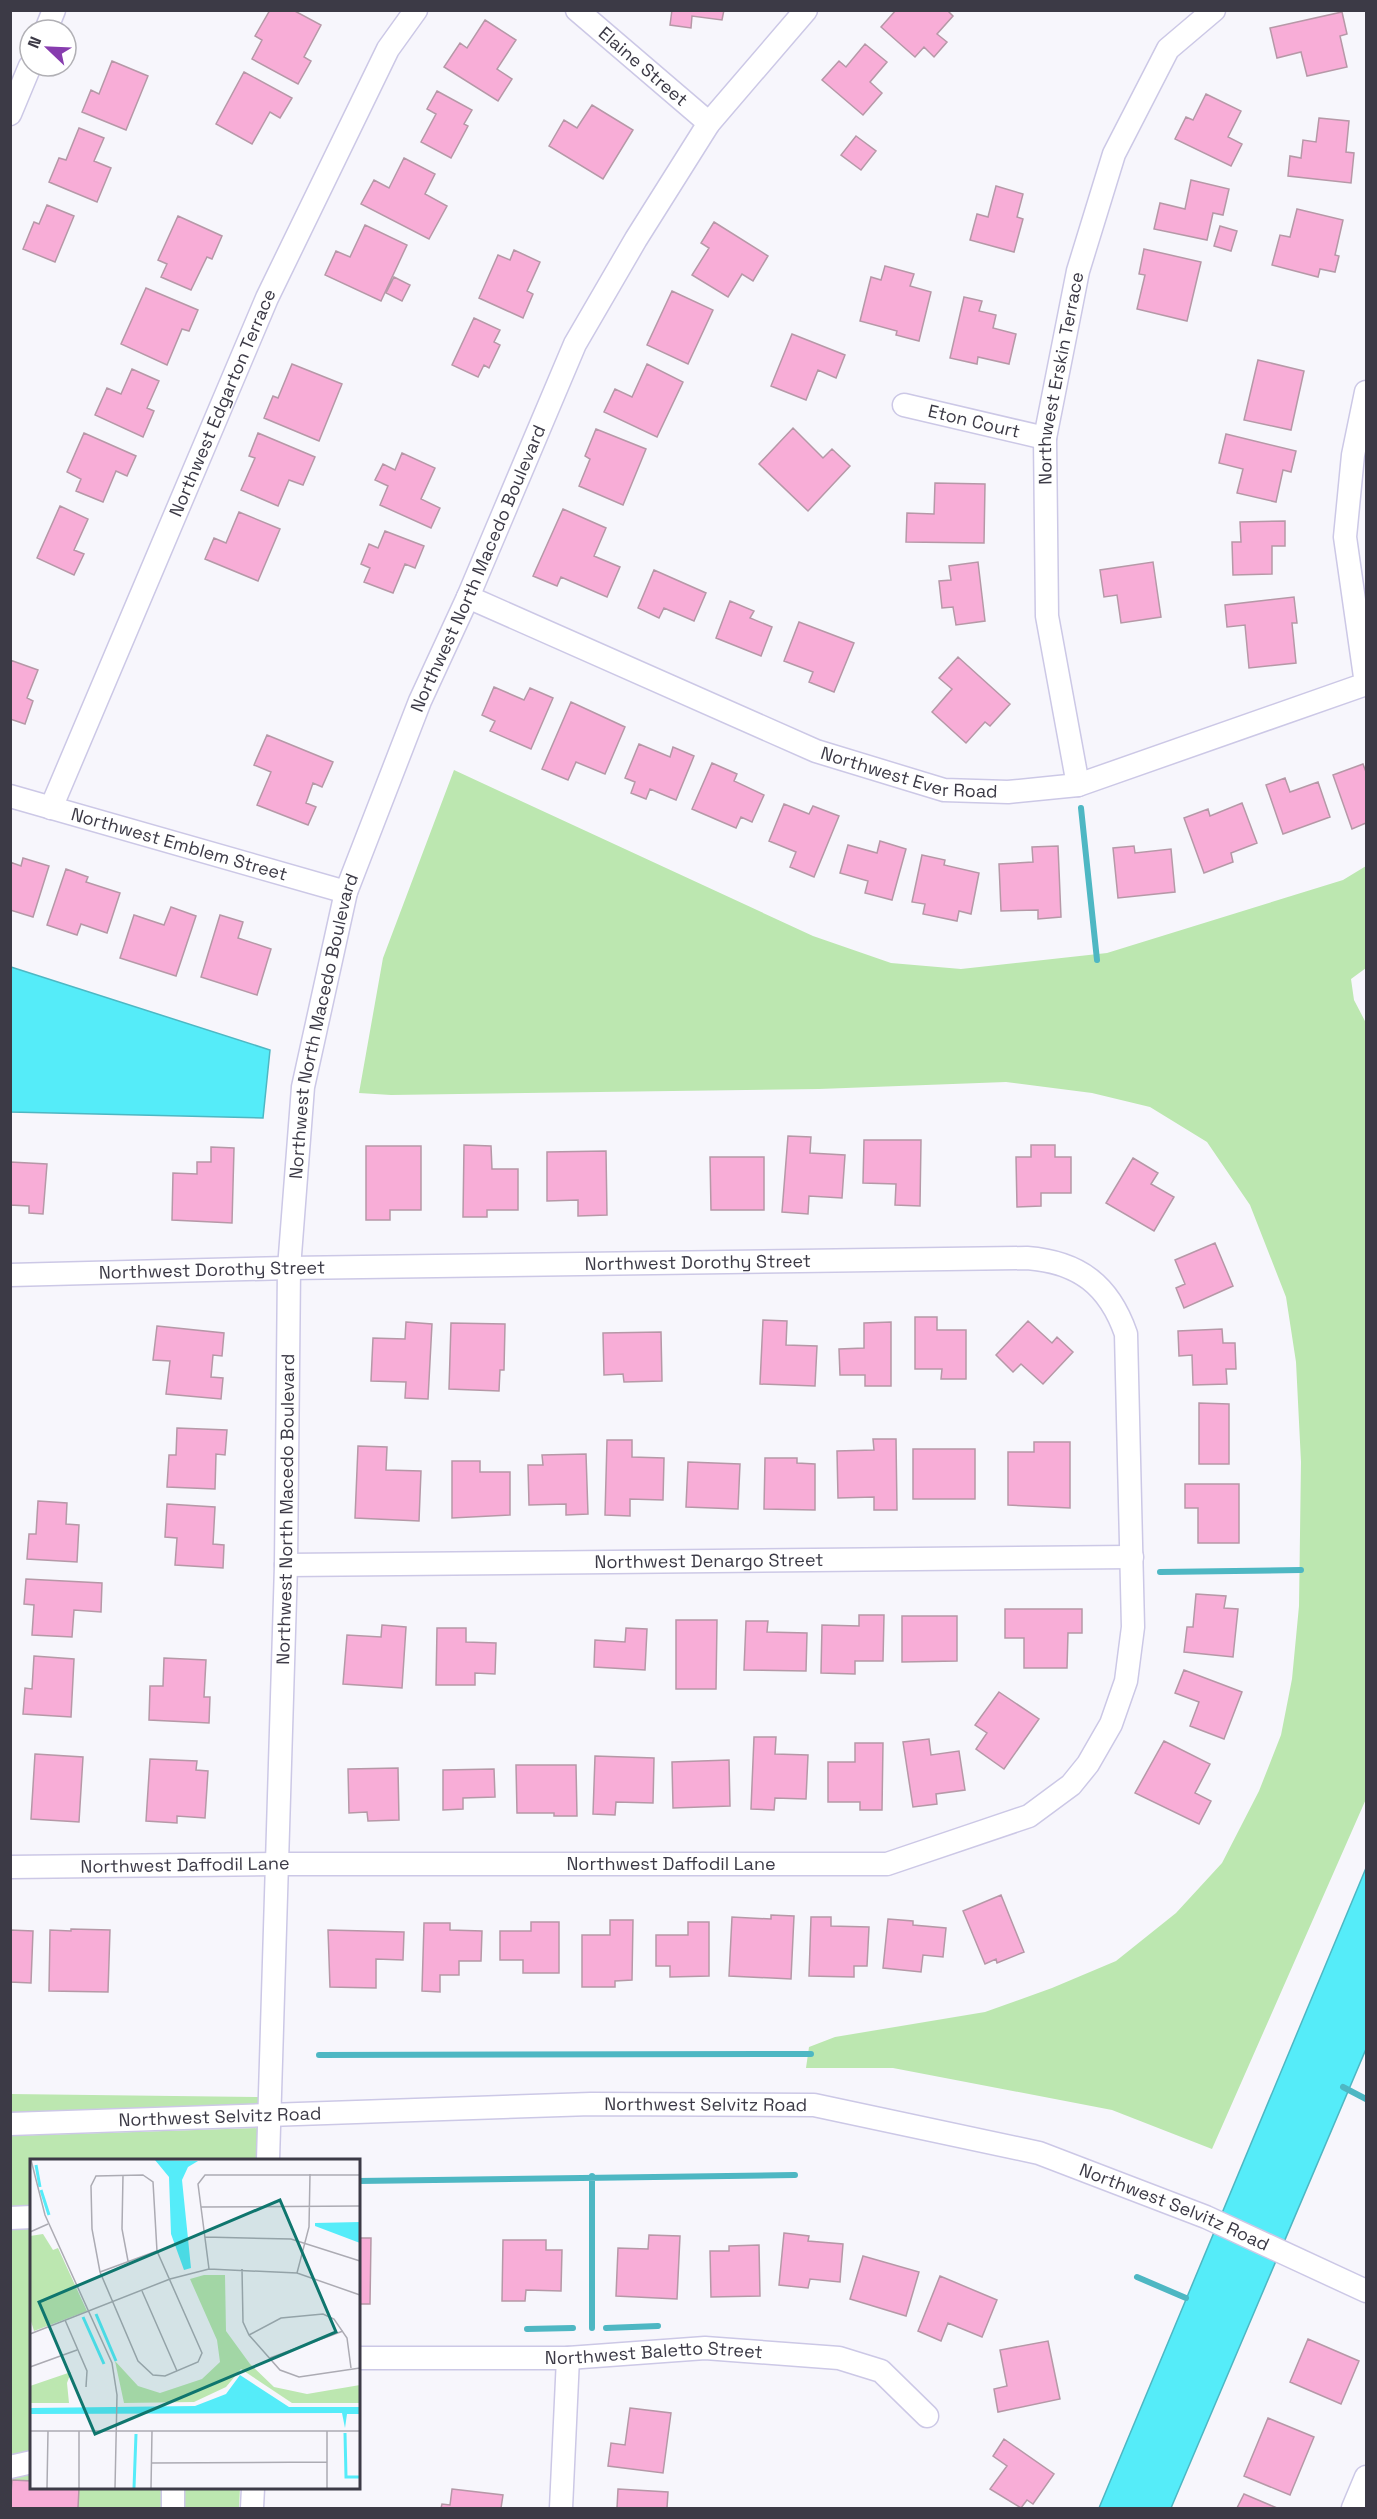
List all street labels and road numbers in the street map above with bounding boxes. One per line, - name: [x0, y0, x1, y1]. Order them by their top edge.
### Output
- street label: Elaine Street: [594, 21, 693, 111]
- street label: Northwest Erskin Terrace: [1033, 270, 1089, 485]
- street label: Northwest Edgarton Terrace: [164, 285, 281, 520]
- street label: Eton Court: [926, 399, 1022, 443]
- street label: Northwest North Macedo Boulevard: [405, 421, 550, 715]
- street label: Northwest Ever Road: [818, 741, 998, 803]
- street label: Northwest Emblem Street: [69, 802, 290, 886]
- street label: Northwest North Macedo Boulevard: [284, 870, 363, 1180]
- street label: Northwest Dorothy Street: [585, 1249, 811, 1275]
- street label: Northwest Dorothy Street: [98, 1256, 325, 1284]
- street label: Northwest North Macedo Boulevard: [271, 1354, 299, 1665]
- street label: Northwest Denargo Street: [594, 1548, 824, 1573]
- street label: Northwest Daffodil Lane: [80, 1851, 290, 1878]
- street label: Northwest Daffodil Lane: [566, 1852, 776, 1875]
- street label: Northwest Selvitz Road: [604, 2092, 807, 2116]
- street label: Northwest Selvitz Road: [118, 2101, 322, 2131]
- street label: Northwest Selvitz Road: [1076, 2158, 1273, 2256]
- street label: Northwest Baletto Street: [545, 2336, 764, 2369]

